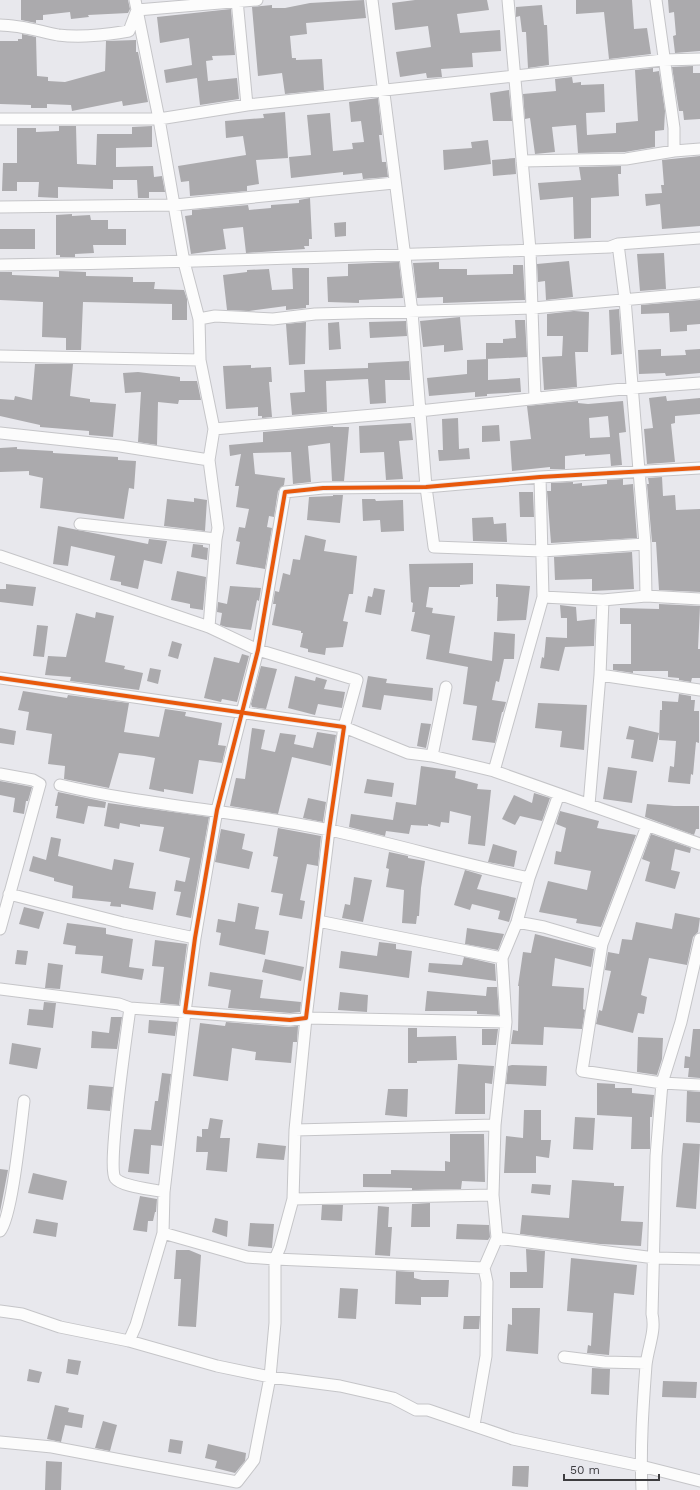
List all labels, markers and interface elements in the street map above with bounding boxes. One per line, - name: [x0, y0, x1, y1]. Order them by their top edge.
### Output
- scale bar: [564, 1456, 659, 1482]
- text: 50 m: [570, 1463, 600, 1477]

